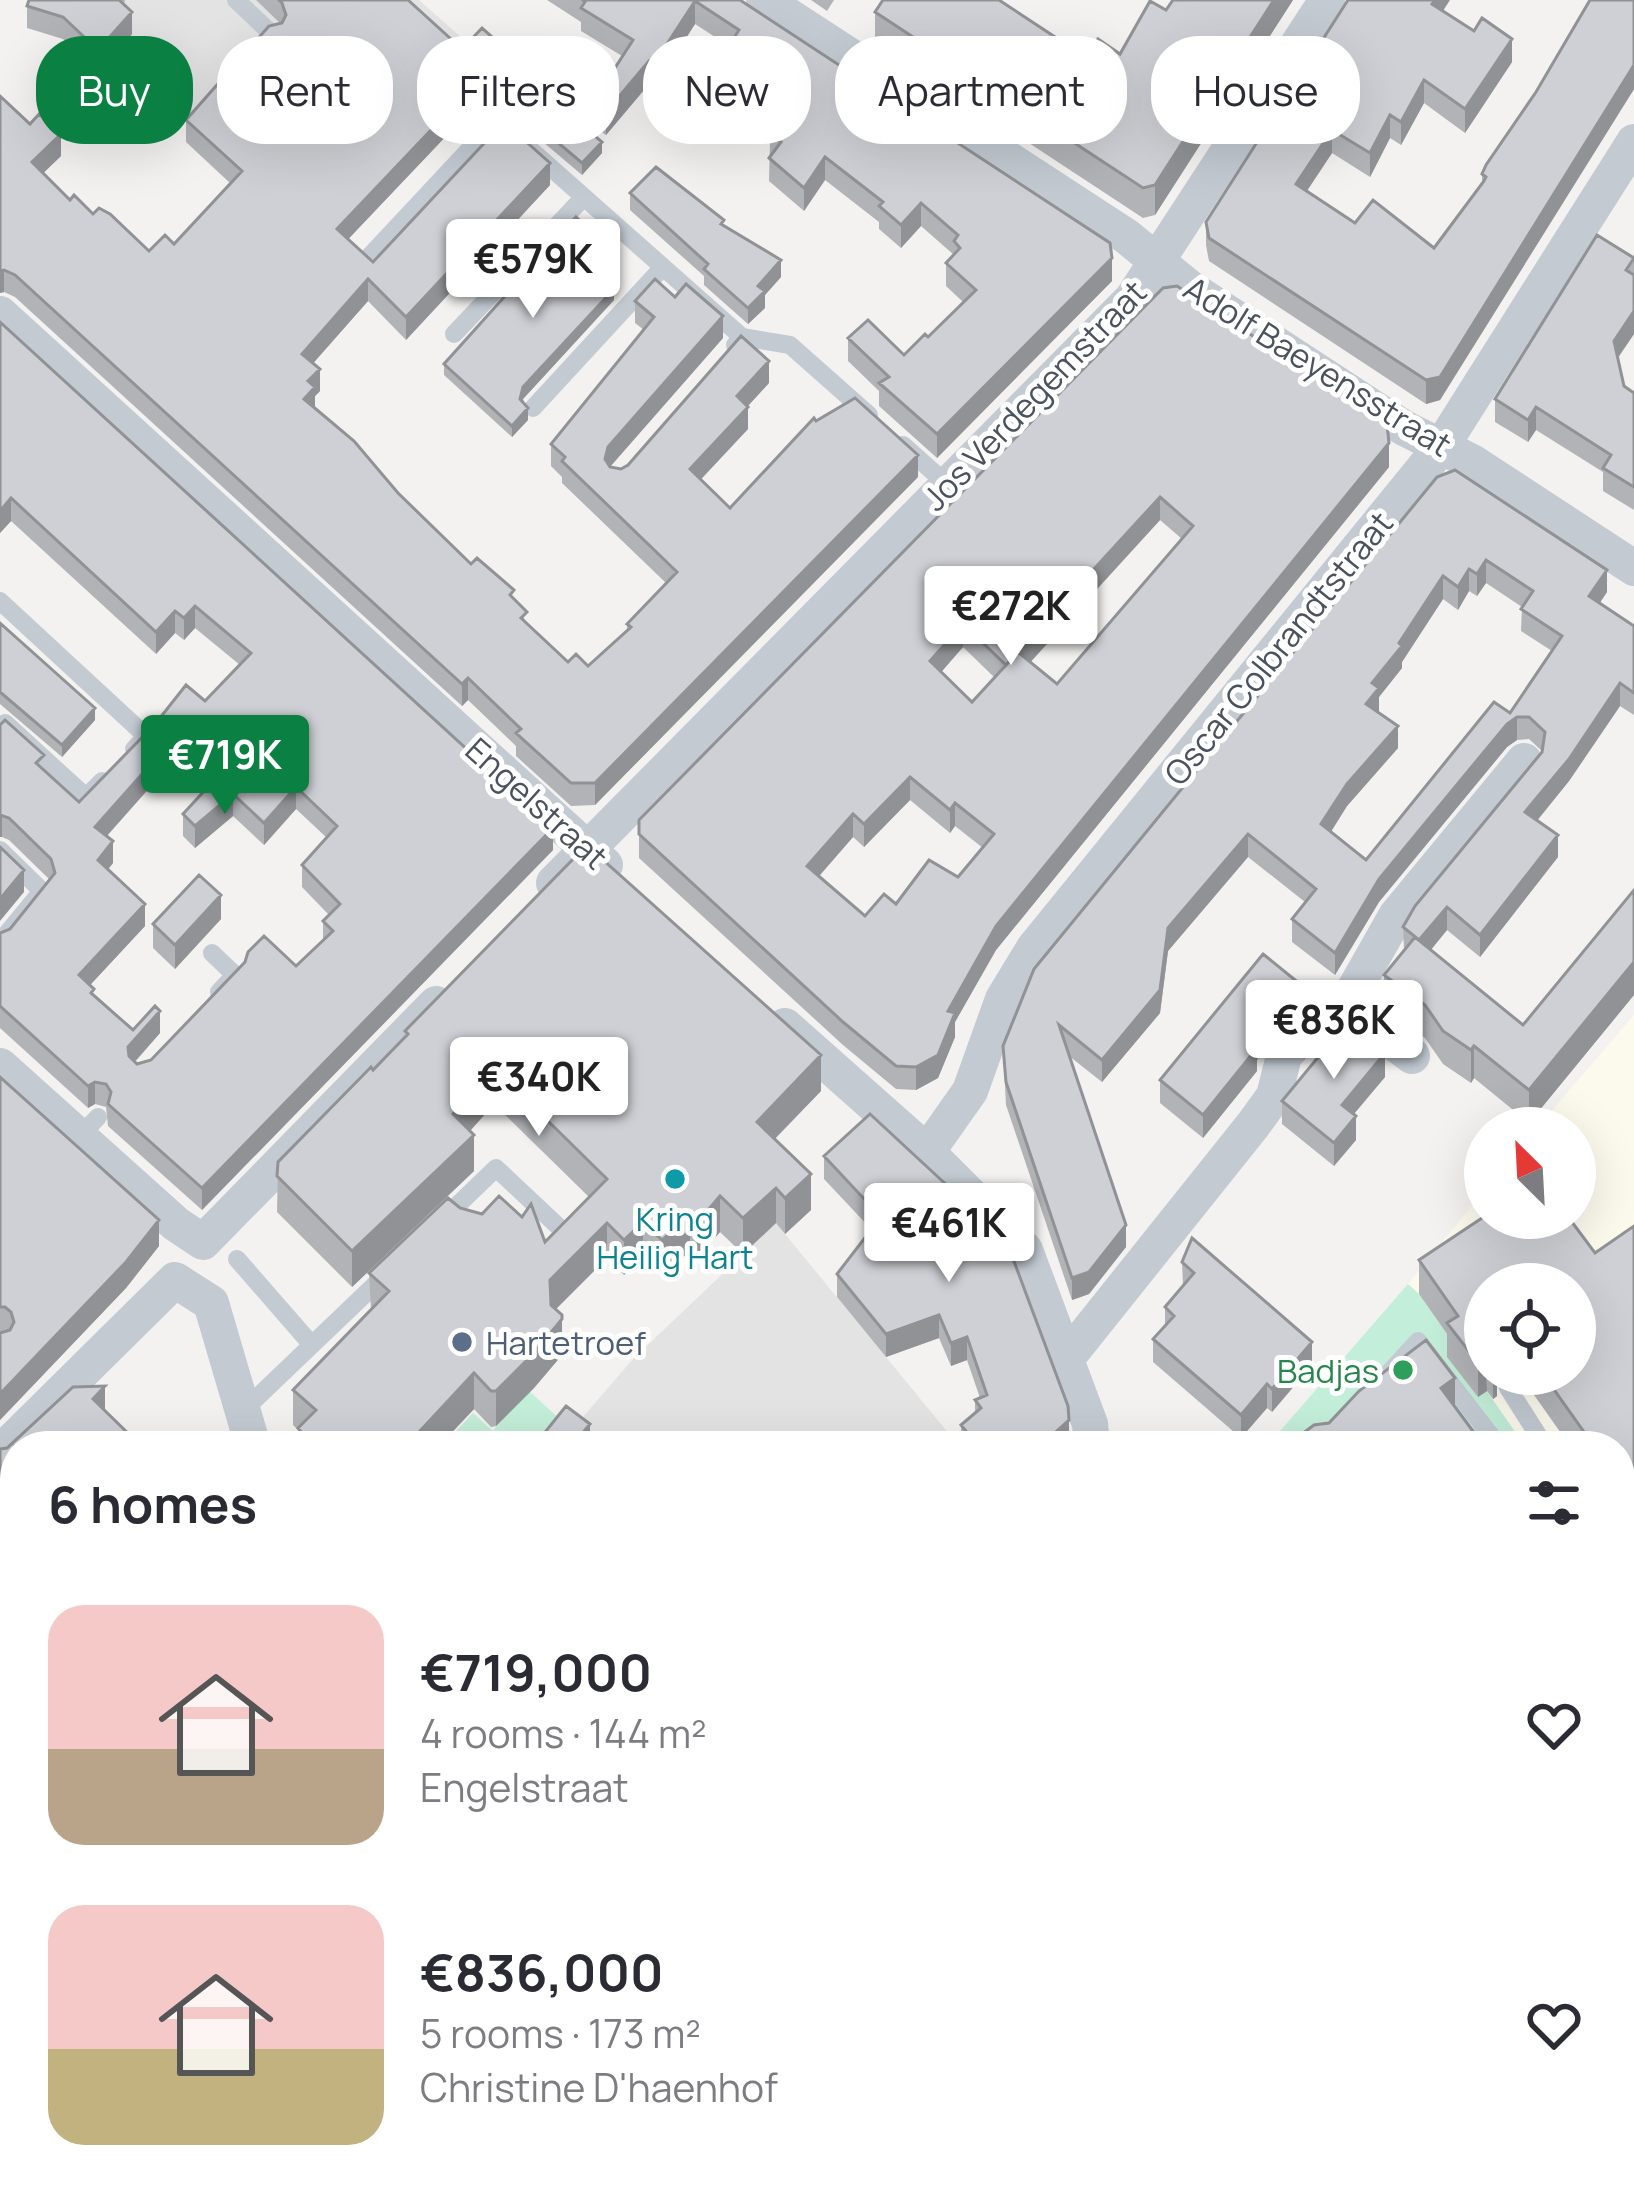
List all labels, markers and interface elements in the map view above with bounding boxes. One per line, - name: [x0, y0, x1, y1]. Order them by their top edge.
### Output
- chip: Buy: [36, 36, 193, 144]
- chip: Rent: [217, 36, 393, 144]
- chip: Filters: [417, 36, 619, 144]
- chip: New: [643, 36, 811, 144]
- chip: Apartment: [835, 36, 1127, 144]
- chip: House: [1151, 36, 1360, 144]
- pin: €579K: [449, 219, 617, 321]
- text: €579K: [473, 231, 593, 285]
- street label: Adolf Baeyensstraat: [1176, 265, 1460, 467]
- street label: Jos Verdegemstraat: [912, 270, 1156, 520]
- street label: Oscar Colbrandtstraat: [1154, 502, 1402, 794]
- pin: €272K: [927, 566, 1095, 668]
- text: €272K: [951, 578, 1071, 632]
- pin: €719K: [141, 715, 309, 817]
- text: €719K: [168, 727, 282, 781]
- street label: Engelstraat: [456, 727, 618, 879]
- pin: €836K: [1250, 980, 1418, 1082]
- text: €836K: [1273, 992, 1395, 1046]
- pin: €340K: [455, 1037, 623, 1139]
- text: €340K: [477, 1049, 601, 1103]
- north arrow: [1464, 1107, 1596, 1239]
- map controls: [1464, 1107, 1596, 1395]
- marker: Kring Heilig Hart: [662, 1166, 688, 1192]
- pin: €461K: [865, 1183, 1033, 1285]
- text: €461K: [891, 1195, 1007, 1249]
- place label: Kring Heilig Hart: [596, 1196, 754, 1279]
- button: locate: [1464, 1263, 1596, 1395]
- place label: Hartetroef: [486, 1320, 646, 1365]
- marker: Hartetroef: [449, 1329, 475, 1355]
- place label: Badjas: [1277, 1348, 1379, 1393]
- marker: Badjas: [1390, 1357, 1416, 1383]
- text: 6 homes: [48, 1469, 257, 1538]
- icon: filters: [1521, 1470, 1587, 1536]
- text: €719,000: [420, 1637, 652, 1706]
- icon: home: [144, 1653, 288, 1797]
- icon: heart: [1521, 1692, 1587, 1758]
- text: 4 rooms · 144 m²: [420, 1706, 707, 1760]
- text: Engelstraat: [420, 1760, 629, 1814]
- text: €836,000: [420, 1937, 664, 2006]
- icon: home: [144, 1953, 288, 2097]
- icon: heart: [1521, 1992, 1587, 2058]
- text: 5 rooms · 173 m²: [420, 2006, 701, 2060]
- text: Christine D'haenhof: [420, 2060, 778, 2114]

